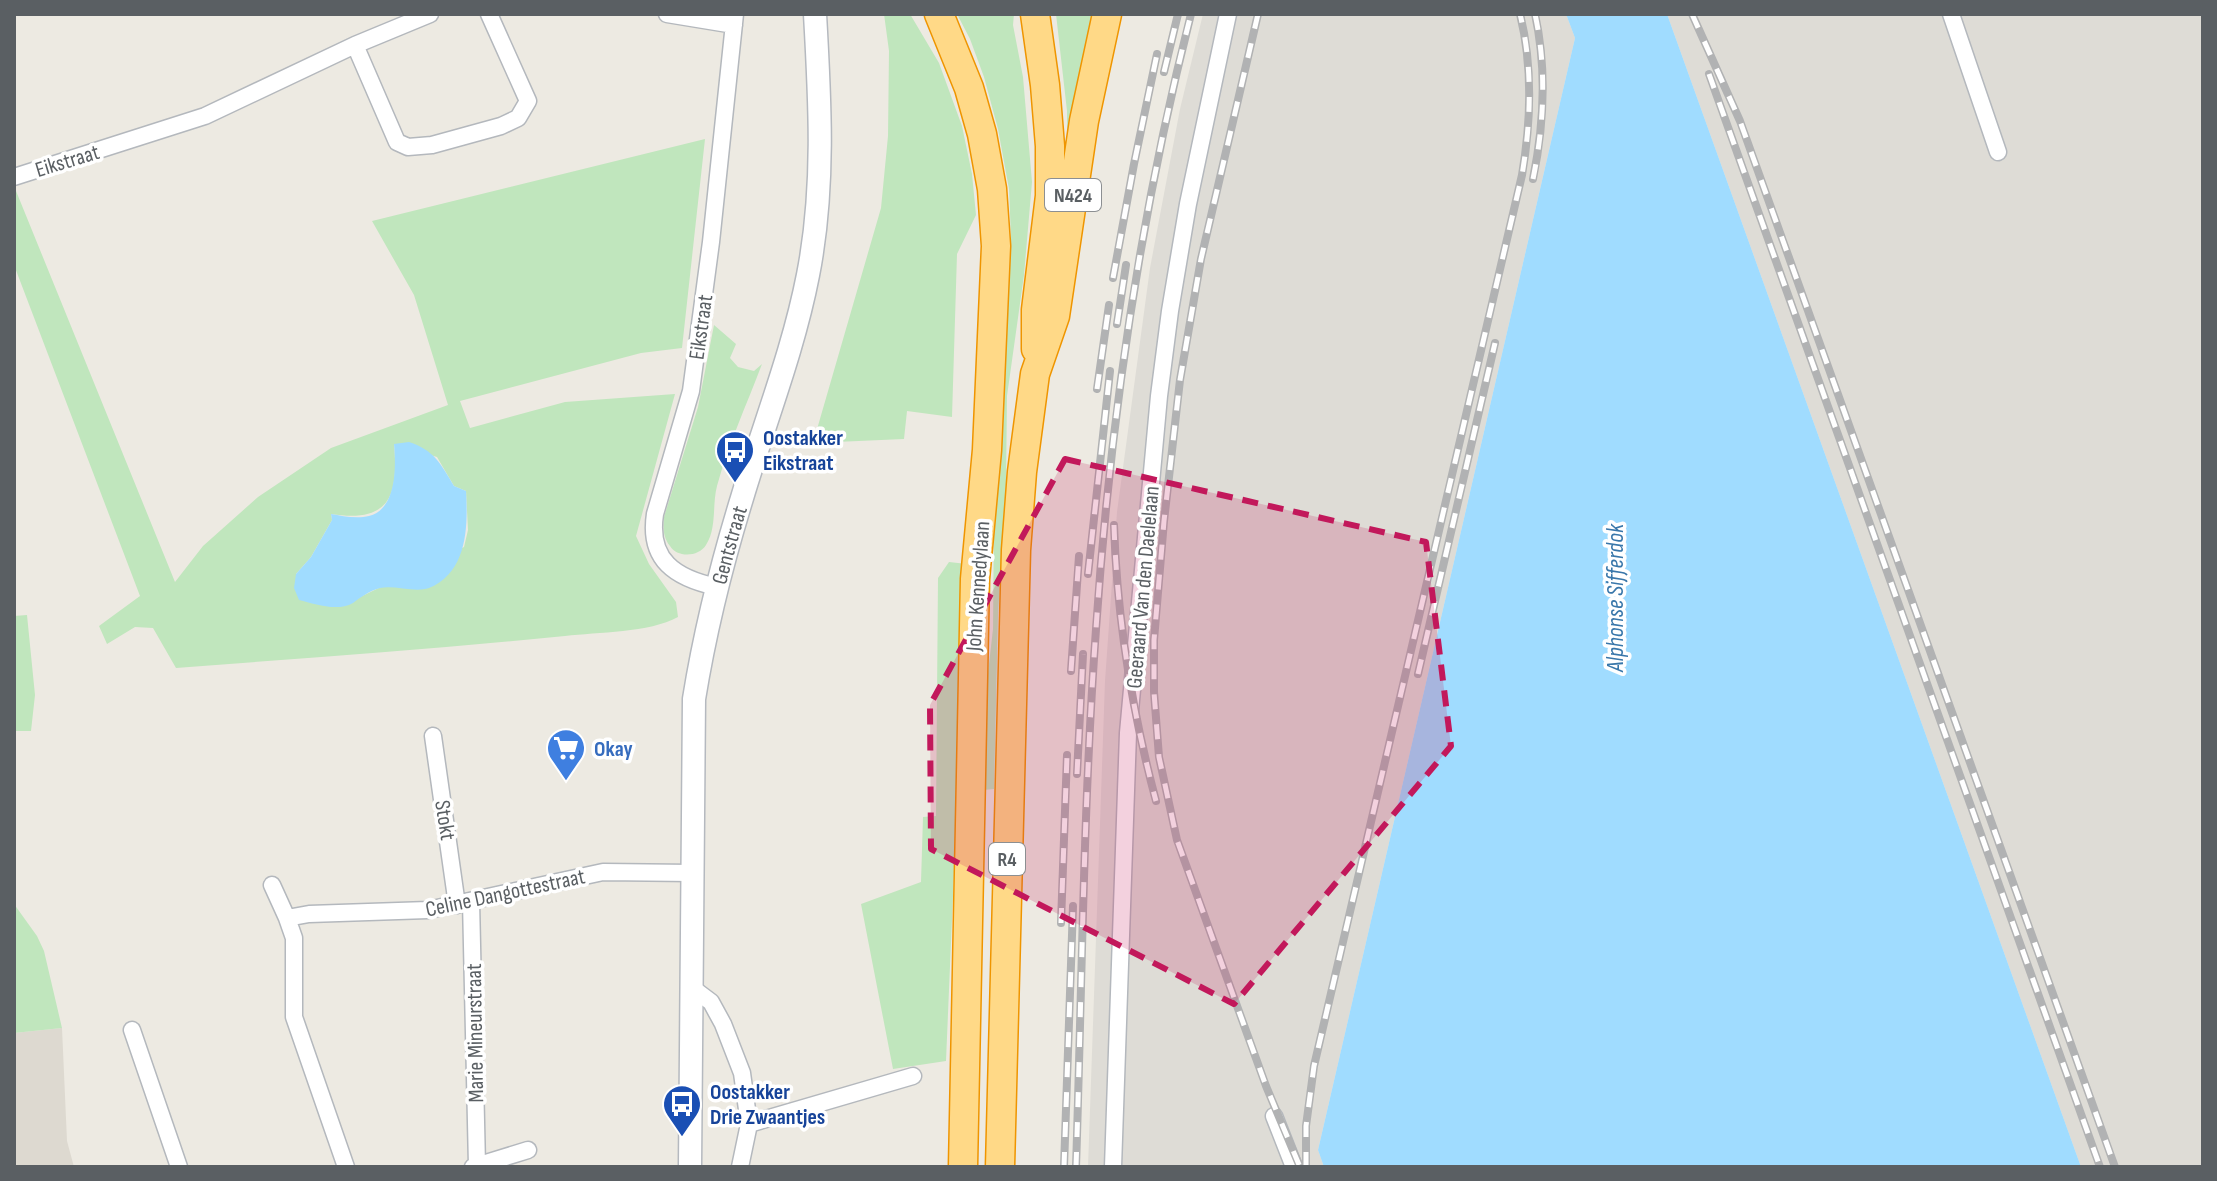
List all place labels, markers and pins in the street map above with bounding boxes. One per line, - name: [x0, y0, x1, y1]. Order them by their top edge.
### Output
- place label: Oostakker Eikstraat: [763, 425, 843, 477]
- bus stop icon: Oostakker Eikstraat: [714, 429, 756, 484]
- supermarket icon: Okay: [545, 727, 587, 782]
- place label: Okay: [594, 736, 633, 763]
- place label: Oostakker Drie Zwaantjes: [710, 1079, 825, 1131]
- bus stop icon: Oostakker Drie Zwaantjes: [661, 1083, 703, 1138]

